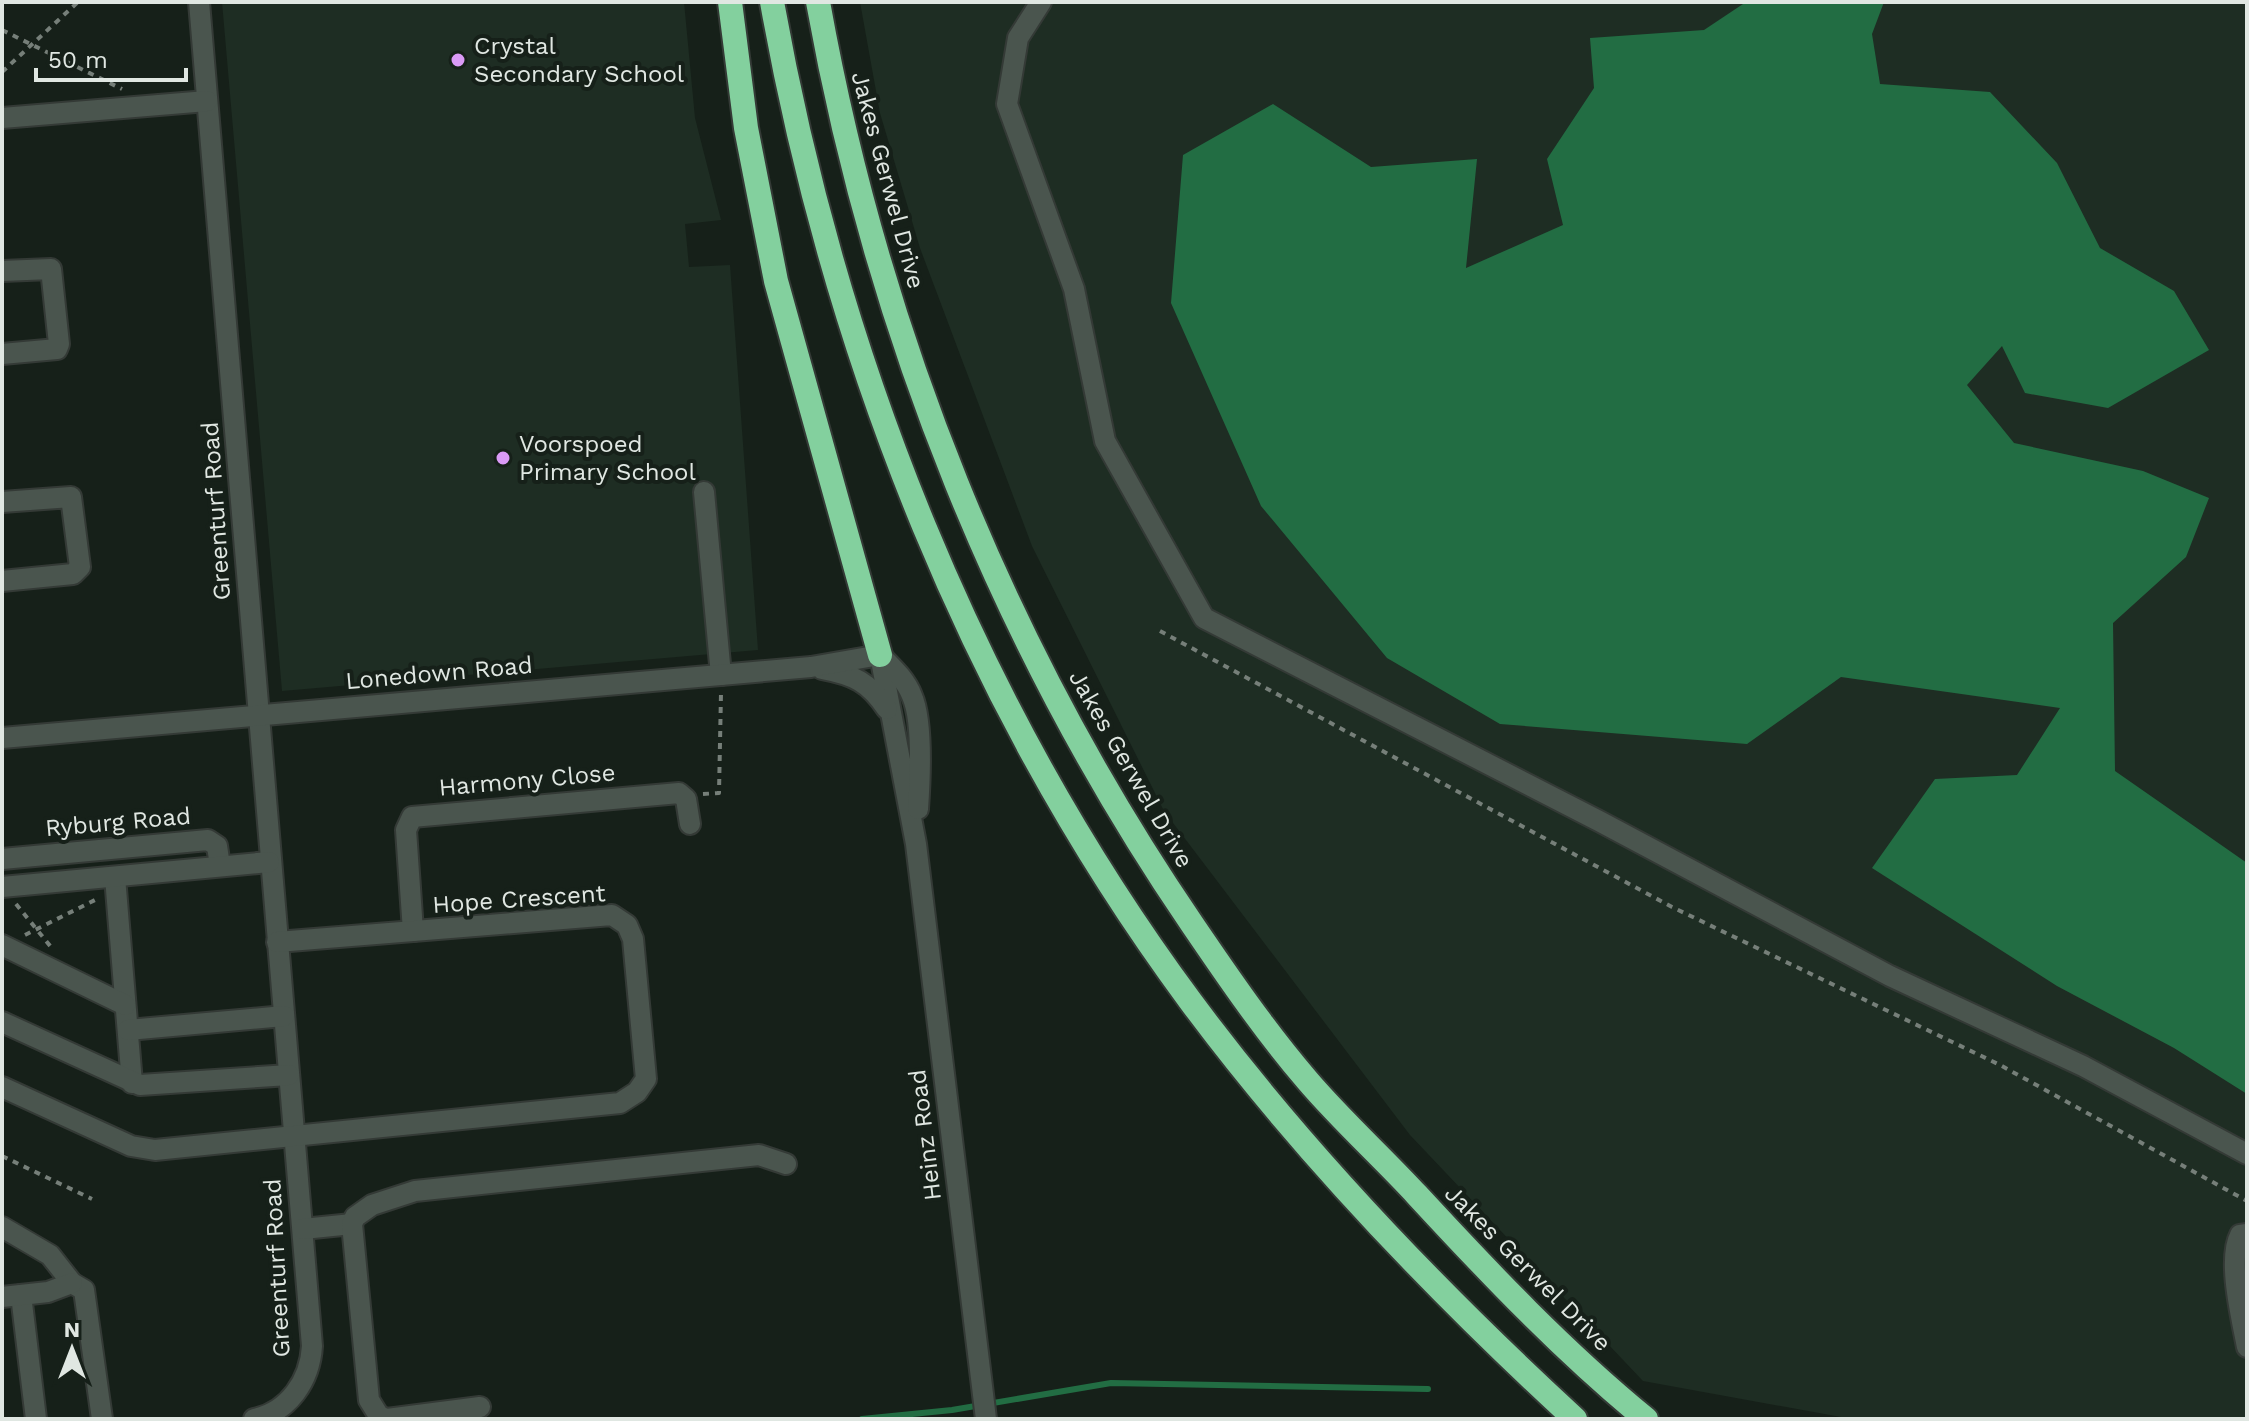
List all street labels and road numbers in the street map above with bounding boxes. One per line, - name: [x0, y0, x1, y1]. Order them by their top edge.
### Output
- street label: Jakes Gerwel Drive: [846, 68, 930, 292]
- street label: Greenturf Road: [196, 421, 236, 601]
- street label: Lonedown Road: [344, 651, 534, 695]
- street label: Jakes Gerwel Drive: [1063, 665, 1199, 873]
- street label: Harmony Close: [437, 758, 617, 802]
- street label: Ryburg Road: [44, 802, 192, 842]
- street label: Hope Crescent: [432, 879, 606, 919]
- street label: Heinz Road: [903, 1068, 947, 1202]
- street label: Greenturf Road: [258, 1178, 296, 1358]
- street label: Jakes Gerwel Drive: [1439, 1179, 1617, 1357]

